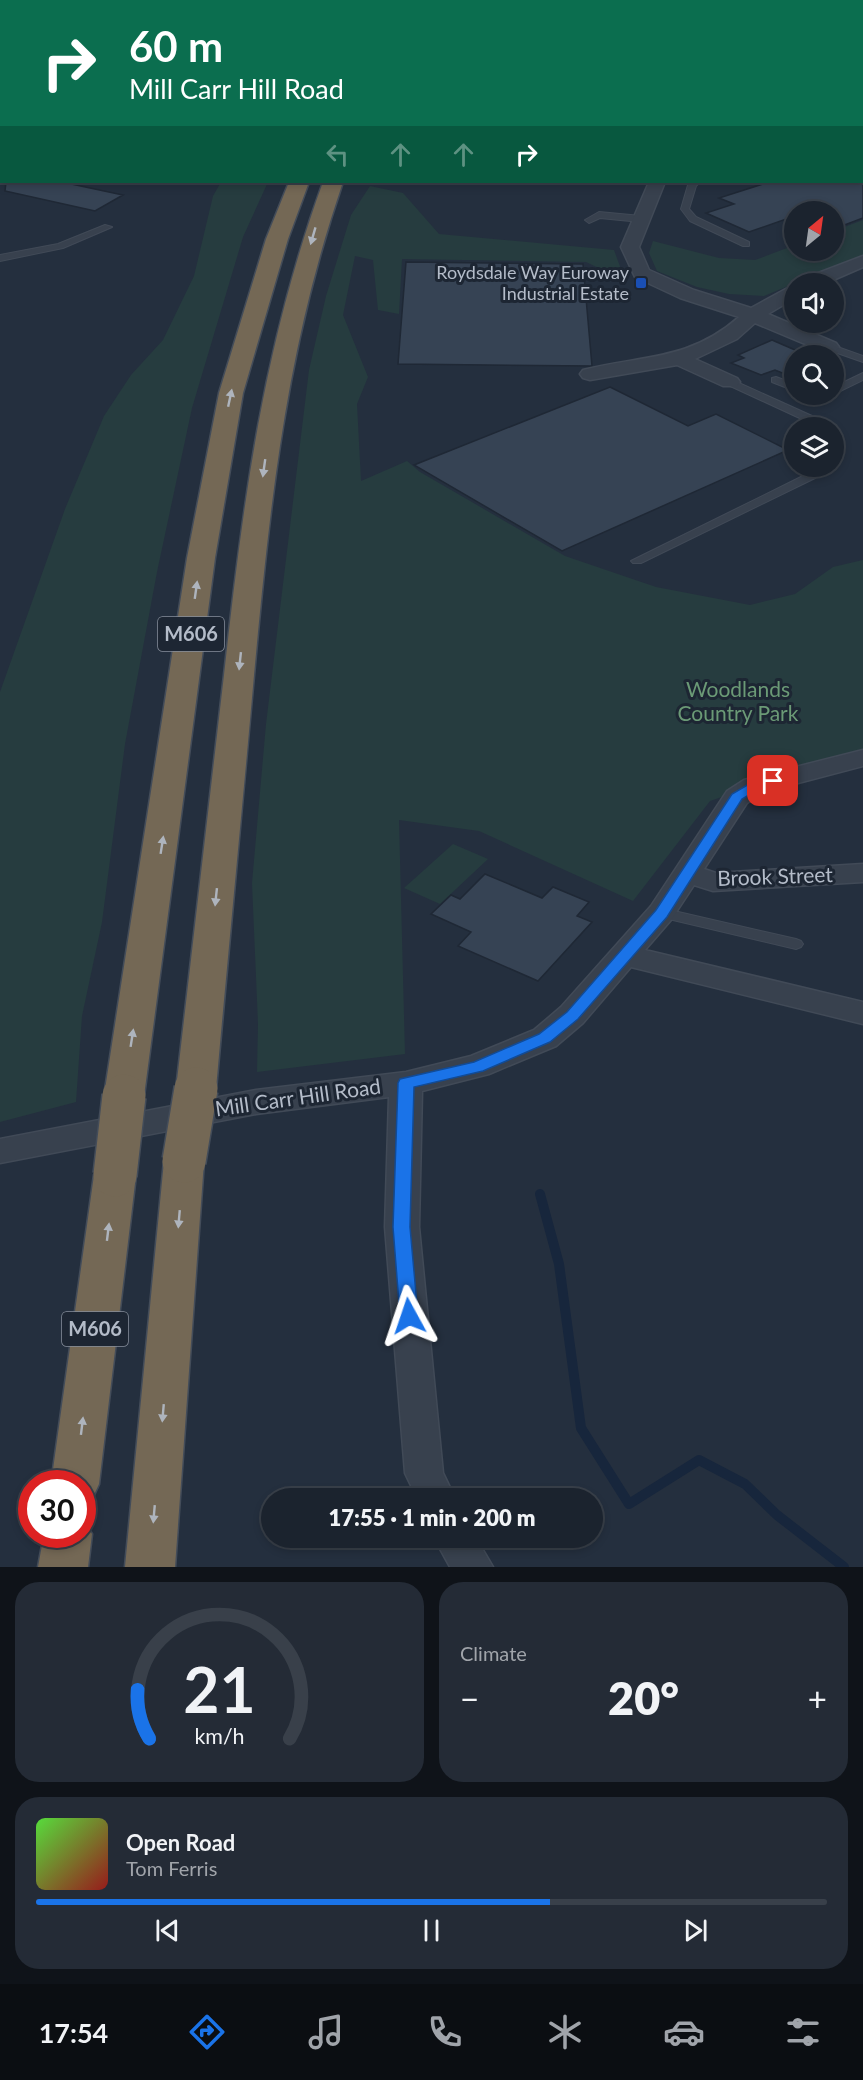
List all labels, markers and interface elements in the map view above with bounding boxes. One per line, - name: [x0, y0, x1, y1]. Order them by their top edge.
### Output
- text: 60 m: [129, 21, 223, 71]
- icon: right: [30, 24, 108, 102]
- text: Mill Carr Hill Road: [129, 72, 344, 105]
- icon: left: [321, 138, 354, 171]
- icon: ahead: [384, 138, 417, 171]
- icon: ahead: [447, 138, 480, 171]
- icon: right: [510, 138, 543, 171]
- north arrow: [784, 201, 844, 261]
- map controls: [784, 201, 844, 477]
- one-way arrow: [308, 227, 317, 245]
- place label: Roydsdale Way Euroway Industrial Estate: [436, 261, 630, 304]
- button: sound: [784, 273, 844, 333]
- marker: Roydsdale Way Euroway Industrial Estate: [634, 276, 648, 290]
- button: search: [784, 345, 844, 405]
- one-way arrow: [226, 388, 236, 407]
- button: layers: [784, 417, 844, 477]
- one-way arrow: [259, 458, 268, 477]
- one-way arrow: [192, 580, 201, 599]
- road number: M606: [158, 617, 224, 651]
- one-way arrow: [235, 652, 245, 671]
- park label: Woodlands Country Park: [678, 676, 799, 725]
- pin: [747, 755, 798, 806]
- icon: arrive: [756, 764, 789, 797]
- one-way arrow: [158, 836, 167, 855]
- street label: Brook Street: [717, 861, 834, 890]
- one-way arrow: [211, 887, 221, 906]
- one-way arrow: [128, 1028, 137, 1047]
- street label: Mill Carr Hill Road: [213, 1073, 382, 1121]
- one-way arrow: [175, 1210, 184, 1229]
- one-way arrow: [103, 1223, 112, 1242]
- position arrow: [377, 1284, 441, 1348]
- road number: M606: [62, 1312, 128, 1346]
- one-way arrow: [158, 1404, 168, 1423]
- one-way arrow: [78, 1416, 87, 1435]
- speed limit sign: 30: [18, 1470, 96, 1548]
- text: 17:55 · 1 min · 200 m: [329, 1504, 535, 1531]
- one-way arrow: [149, 1505, 159, 1524]
- text: Climate: [460, 1641, 527, 1665]
- text: 21: [183, 1651, 256, 1726]
- text: 20°: [608, 1671, 679, 1725]
- text: −: [460, 1678, 479, 1718]
- text: +: [808, 1678, 827, 1718]
- text: km/h: [194, 1723, 245, 1749]
- text: Open Road: [126, 1829, 235, 1856]
- text: Tom Ferris: [126, 1856, 217, 1880]
- icon: previous: [151, 1914, 184, 1947]
- icon: pause: [415, 1914, 448, 1947]
- icon: next: [679, 1914, 712, 1947]
- icon: directions: [186, 2011, 228, 2053]
- icon: music: [305, 2011, 347, 2053]
- icon: phone: [424, 2011, 466, 2053]
- icon: climate: [544, 2011, 586, 2053]
- icon: car: [663, 2011, 705, 2053]
- icon: filters: [782, 2011, 824, 2053]
- text: 17:54: [39, 2016, 108, 2049]

